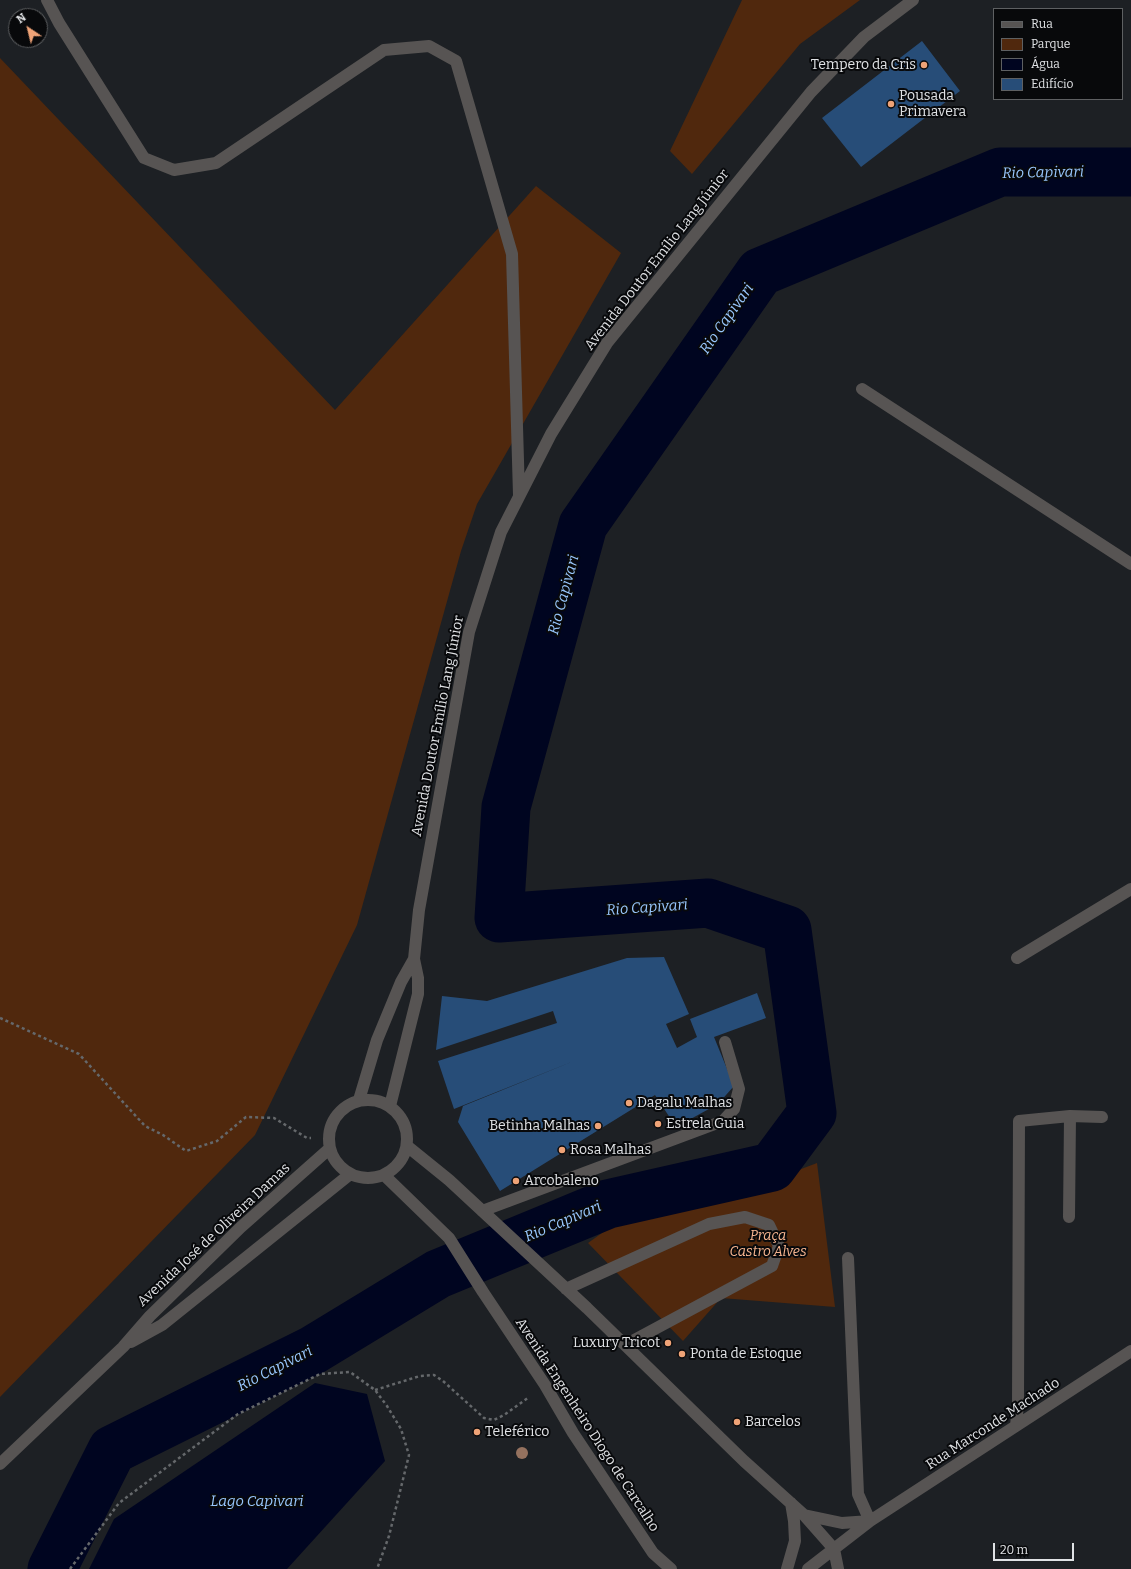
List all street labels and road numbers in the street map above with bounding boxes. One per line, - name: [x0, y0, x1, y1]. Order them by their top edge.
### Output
- street label: Avenida Doutor Emílio Lang Júnior: [581, 166, 733, 354]
- street label: Avenida Doutor Emílio Lang Júnior: [408, 614, 468, 838]
- street label: Avenida José de Oliveira Damas: [134, 1160, 294, 1310]
- street label: Avenida Engenheiro Diogo de Carcalho: [512, 1315, 662, 1535]
- street label: Rua Marconde Machado: [923, 1374, 1063, 1474]

